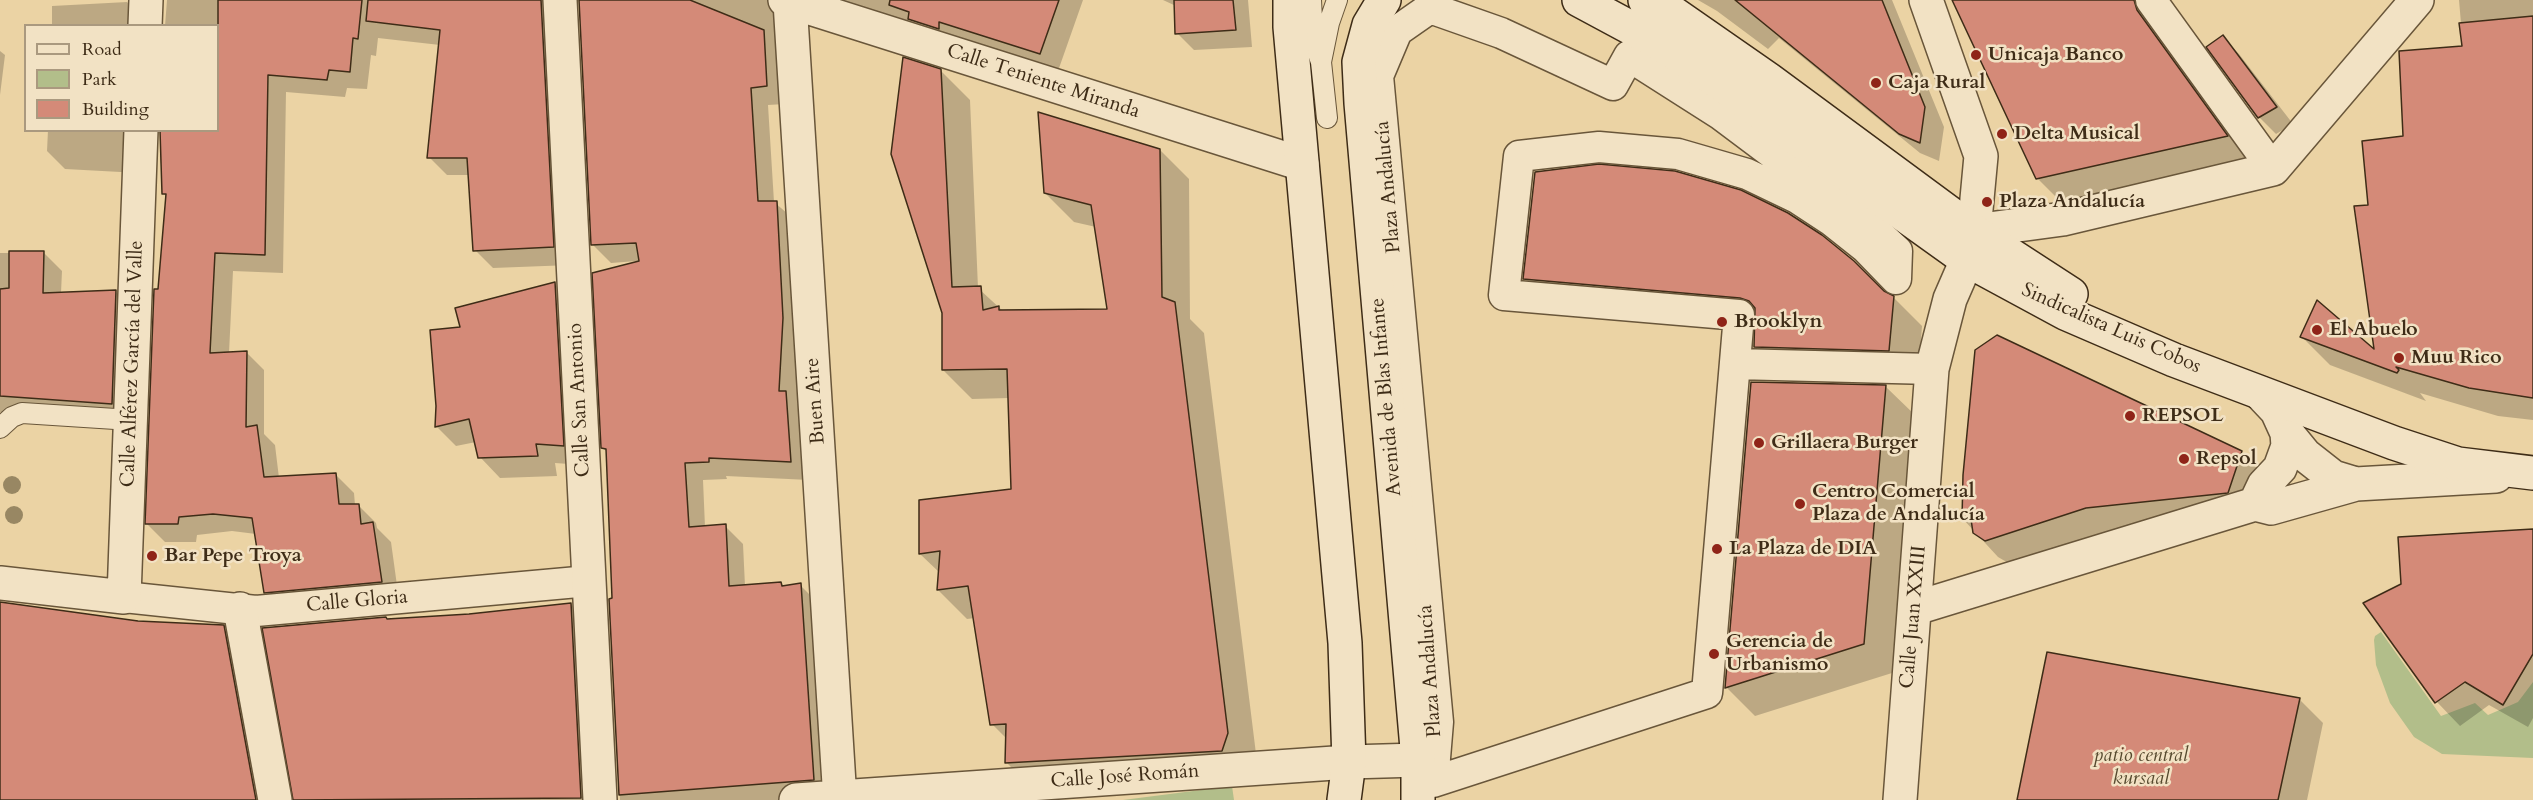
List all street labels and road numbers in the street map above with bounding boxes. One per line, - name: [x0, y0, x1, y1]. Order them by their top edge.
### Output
- street label: Calle Teniente Miranda: [943, 39, 1143, 125]
- street label: Plaza Andalucía: [1371, 120, 1407, 254]
- street label: Calle Alférez García del Valle: [117, 240, 149, 488]
- street label: Sindicalista Luis Cobos: [2018, 279, 2204, 379]
- street label: Avenida de Blas Infante: [1366, 297, 1408, 497]
- street label: Calle San Antonio: [564, 322, 596, 478]
- street label: Buen Aire: [801, 357, 831, 445]
- street label: Calle Juan XXIII: [1896, 544, 1932, 690]
- street label: Calle Gloria: [305, 586, 409, 618]
- street label: Plaza Andalucía: [1414, 604, 1448, 738]
- street label: Calle José Román: [1050, 760, 1200, 794]

